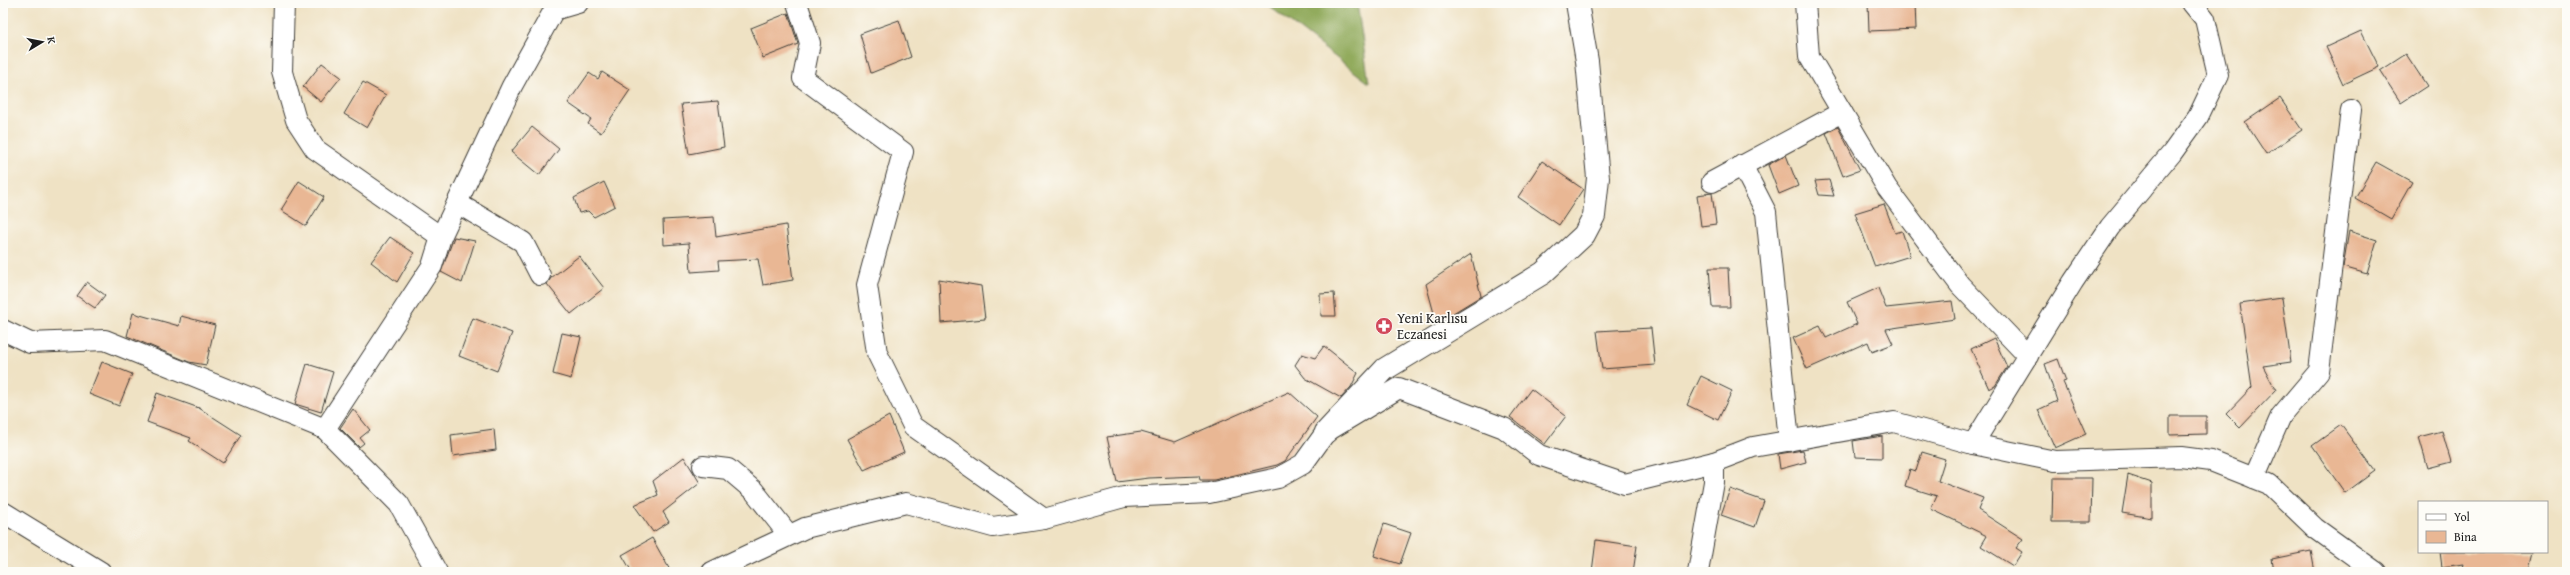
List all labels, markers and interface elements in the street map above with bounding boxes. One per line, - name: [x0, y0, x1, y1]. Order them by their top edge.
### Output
- north arrow: [22, 22, 62, 62]
- text: K: [43, 35, 60, 45]
- place label: Yeni Karlısu Eczanesi: [1397, 308, 1468, 344]
- pharmacy icon: Yeni Karlısu Eczanesi: [1374, 316, 1394, 336]
- legend: [2418, 501, 2548, 553]
- text: Yol: [2454, 508, 2471, 525]
- text: Bina: [2454, 528, 2477, 545]

